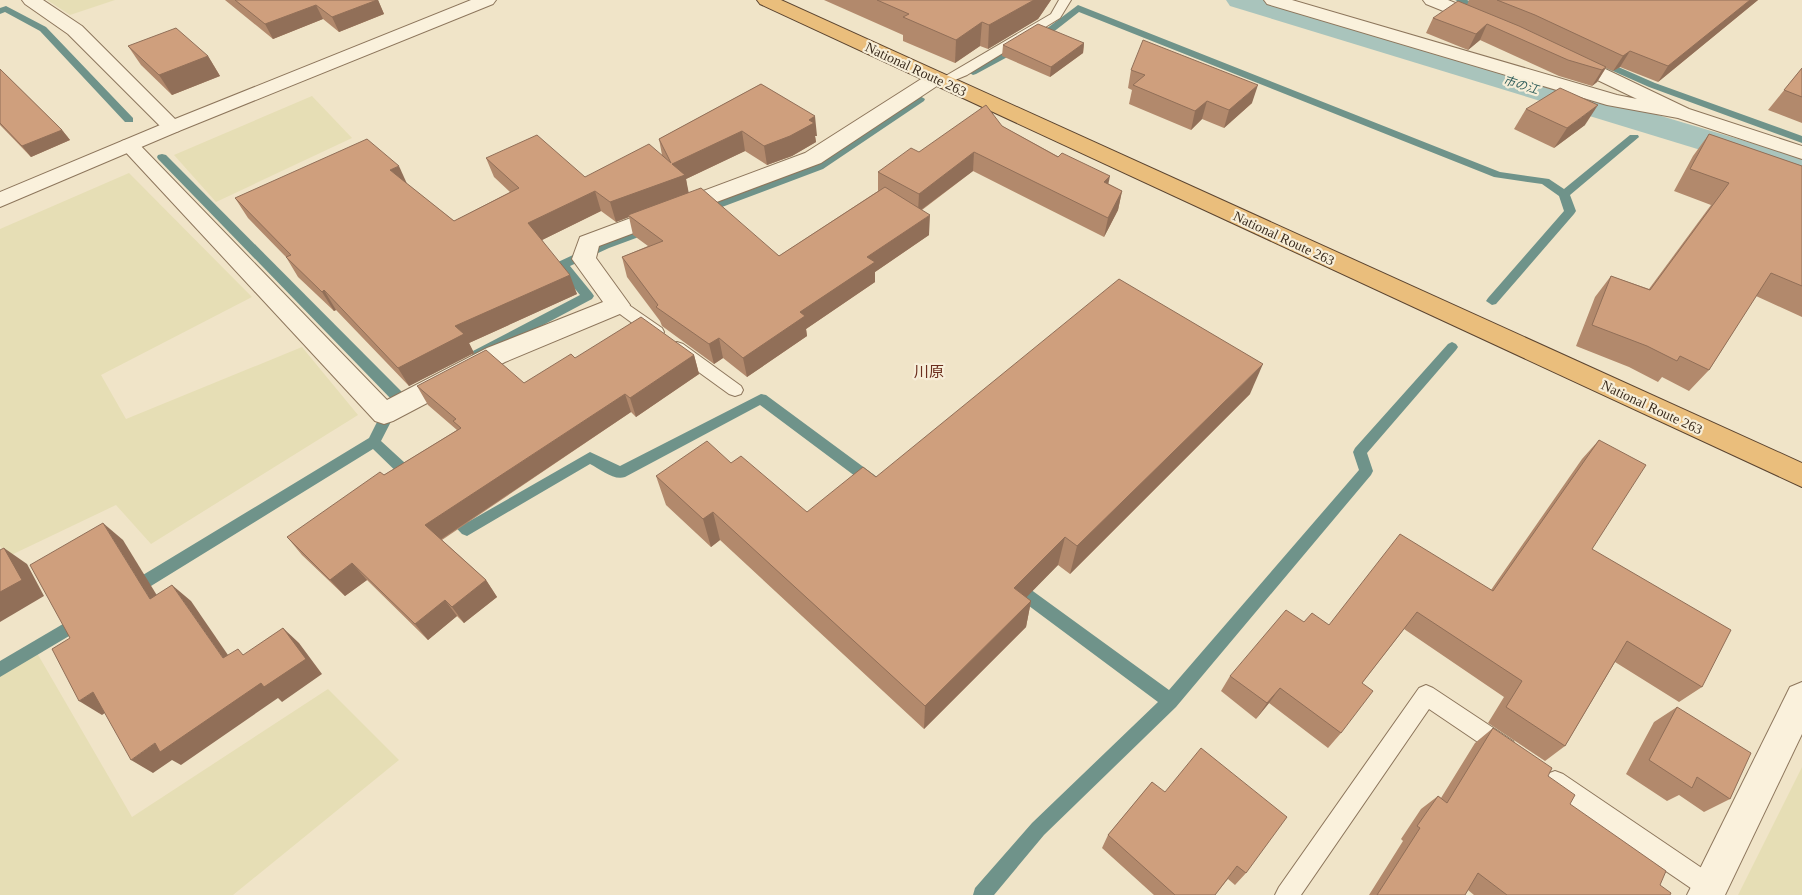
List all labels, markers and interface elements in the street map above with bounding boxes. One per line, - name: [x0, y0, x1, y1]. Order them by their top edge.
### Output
- street label: National Route 263: [863, 39, 969, 99]
- water label: 市の江: [1502, 73, 1542, 98]
- street label: National Route 263: [1231, 208, 1337, 268]
- district label: 川原: [914, 364, 944, 380]
- street label: National Route 263: [1599, 377, 1705, 437]

